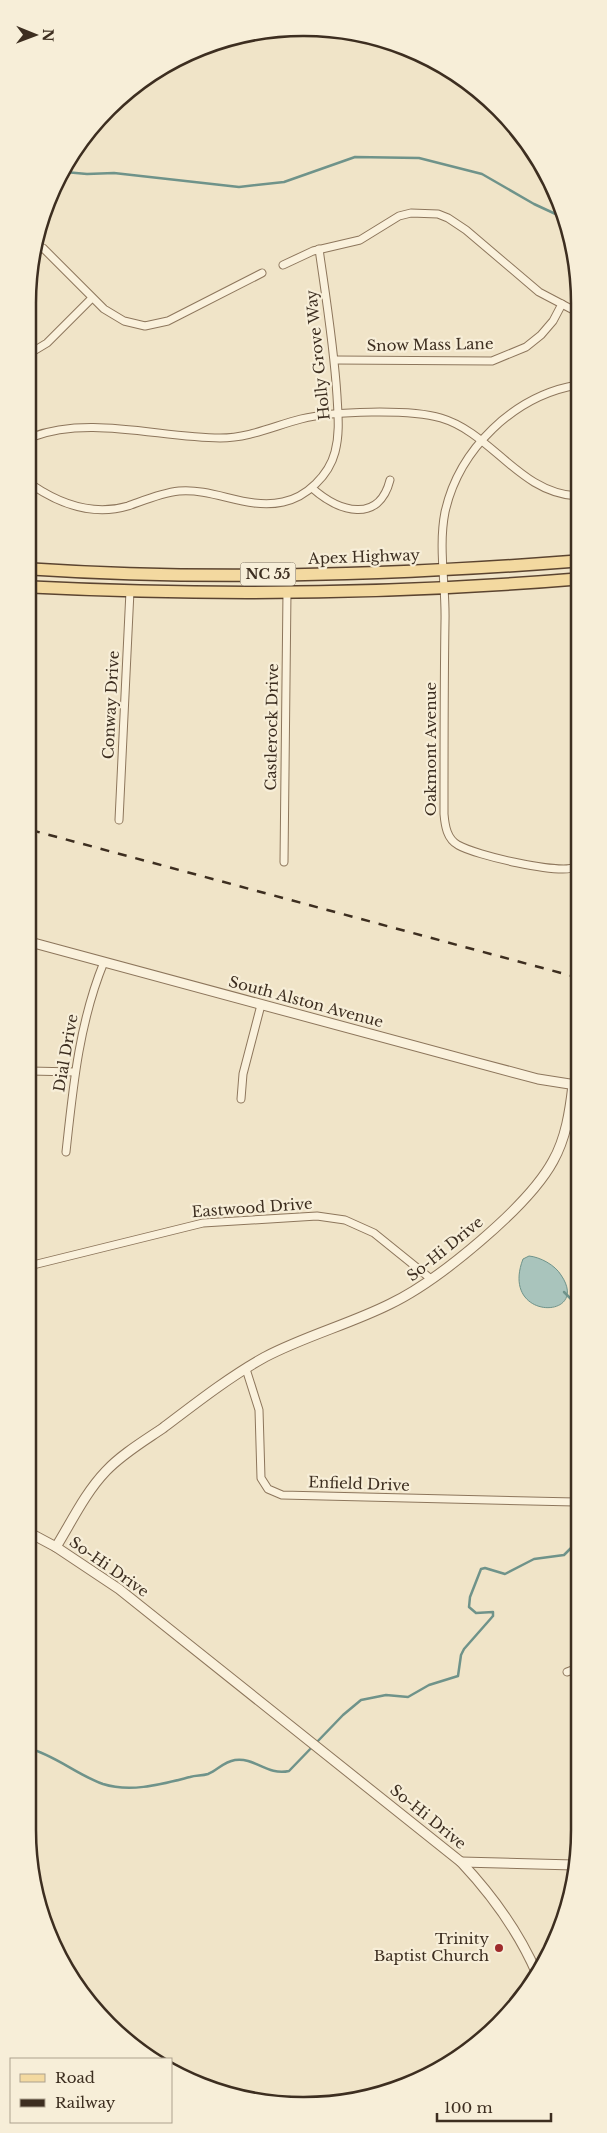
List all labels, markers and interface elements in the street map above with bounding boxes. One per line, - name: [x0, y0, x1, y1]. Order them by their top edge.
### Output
- north arrow: [10, 10, 60, 60]
- text: N: [39, 28, 57, 42]
- street label: Holly Grove Way: [301, 289, 334, 421]
- street label: Snow Mass Lane: [366, 334, 494, 355]
- street label: Apex Highway: [307, 545, 421, 568]
- road number: NC 55: [240, 562, 296, 586]
- street label: Conway Drive: [98, 650, 123, 760]
- street label: Castlerock Drive: [261, 663, 282, 791]
- street label: Oakmont Avenue: [421, 682, 440, 816]
- street label: South Alston Avenue: [227, 972, 385, 1031]
- street label: Dial Drive: [49, 1012, 82, 1093]
- street label: Eastwood Drive: [191, 1194, 313, 1221]
- street label: So-Hi Drive: [403, 1212, 487, 1285]
- street label: Enfield Drive: [308, 1472, 410, 1495]
- street label: So-Hi Drive: [66, 1532, 153, 1601]
- street label: So-Hi Drive: [386, 1780, 470, 1853]
- place label: Trinity Baptist Church: [374, 1929, 489, 1965]
- marker: Trinity Baptist Church: [493, 1942, 505, 1954]
- legend: [10, 2058, 172, 2123]
- text: Road: [55, 2068, 95, 2087]
- scale bar: [437, 2090, 551, 2122]
- text: Railway: [55, 2093, 116, 2112]
- text: 100 m: [444, 2098, 493, 2117]

